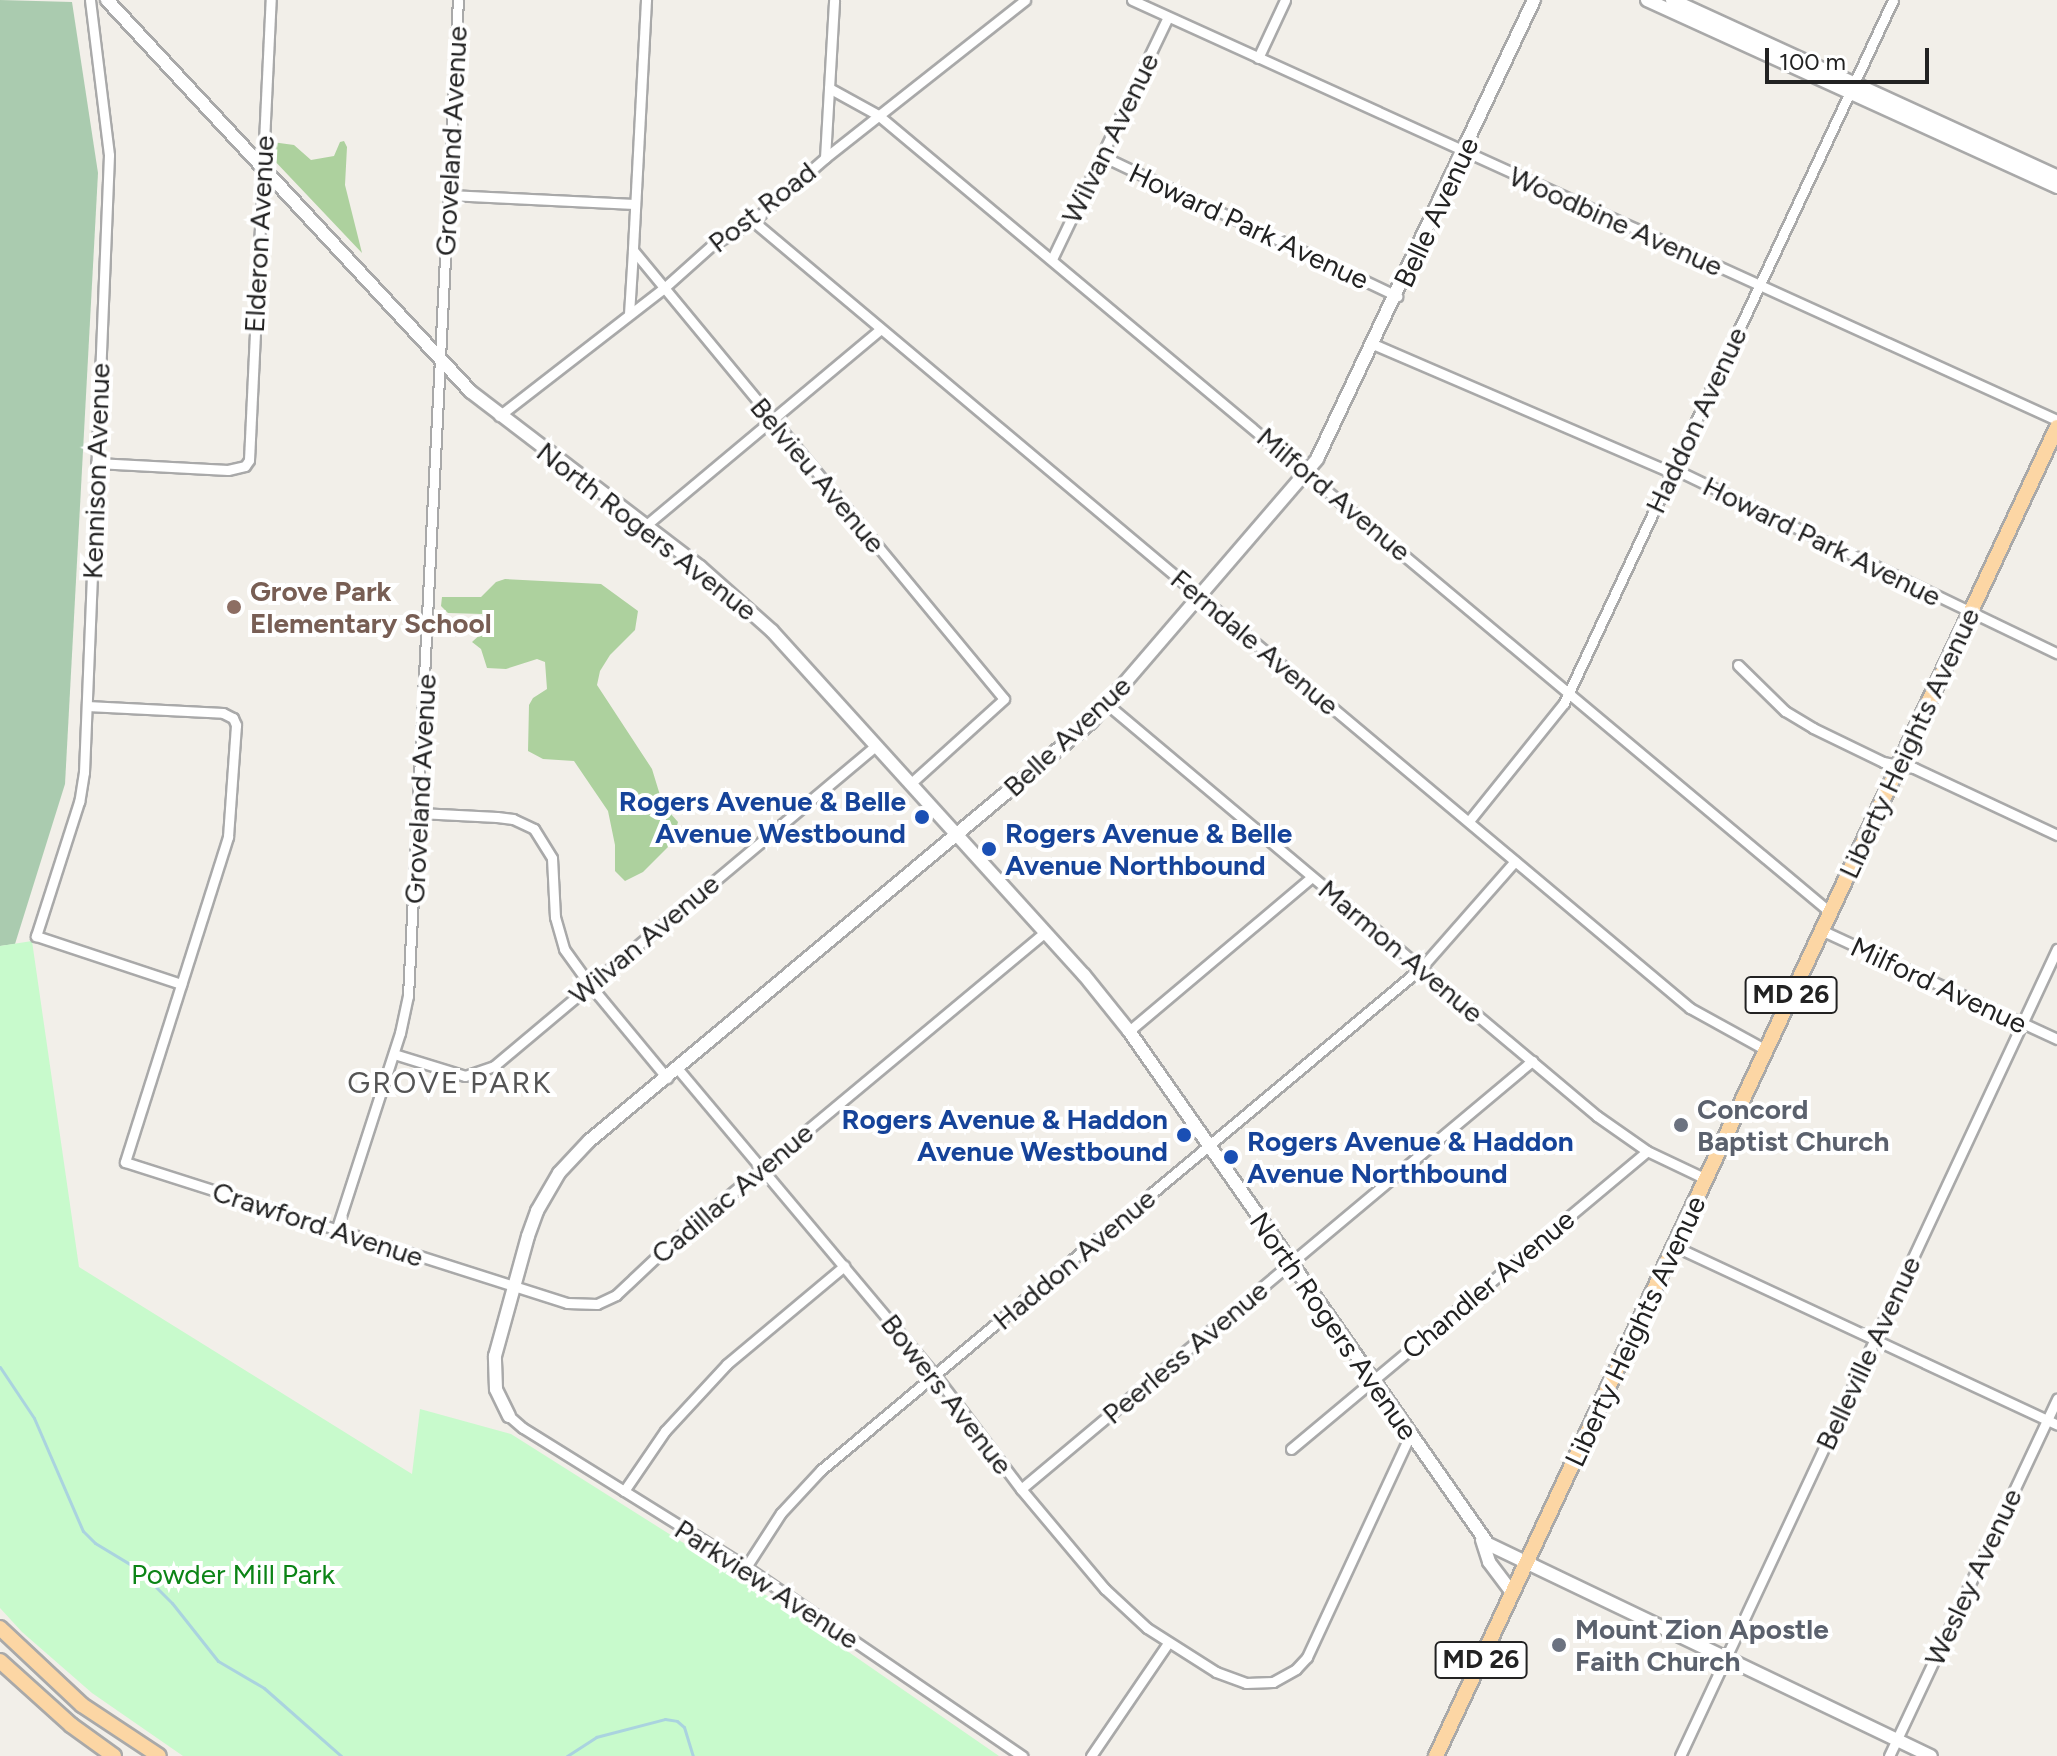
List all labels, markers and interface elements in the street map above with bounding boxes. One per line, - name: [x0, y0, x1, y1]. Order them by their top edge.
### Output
- street label: Groveland Avenue: [428, 25, 474, 257]
- scale bar: [1769, 32, 1933, 82]
- street label: Wilvan Avenue: [1054, 47, 1166, 229]
- text: 100 m: [1779, 47, 1846, 76]
- street label: Belle Avenue: [1387, 132, 1485, 292]
- street label: Elderon Avenue: [237, 135, 281, 333]
- street label: Post Road: [702, 155, 822, 259]
- street label: Howard Park Avenue: [1124, 156, 1374, 296]
- street label: Woodbine Avenue: [1504, 159, 1728, 283]
- street label: Haddon Avenue: [1638, 322, 1754, 518]
- street label: Kennison Avenue: [75, 362, 117, 580]
- street label: Belvieu Avenue: [743, 391, 893, 559]
- street label: Milford Avenue: [1250, 420, 1418, 568]
- street label: North Rogers Avenue: [530, 435, 764, 627]
- street label: Howard Park Avenue: [1698, 469, 1946, 613]
- street label: Ferndale Avenue: [1164, 562, 1346, 722]
- place label: Grove Park Elementary School: [250, 574, 492, 640]
- marker: Grove Park Elementary School: [225, 598, 243, 616]
- street label: Liberty Heights Avenue: [1832, 602, 1986, 884]
- street label: Belle Avenue: [996, 669, 1138, 803]
- street label: Groveland Avenue: [397, 673, 443, 905]
- place label: Rogers Avenue & Belle Avenue Westbound: [619, 784, 906, 850]
- marker: Rogers Avenue & Belle Avenue Westbound: [913, 808, 931, 826]
- place label: Rogers Avenue & Belle Avenue Northbound: [1005, 816, 1292, 882]
- marker: Rogers Avenue & Belle Avenue Northbound: [980, 840, 998, 858]
- street label: Wilvan Avenue: [562, 867, 726, 1011]
- street label: Marmon Avenue: [1312, 872, 1490, 1030]
- street label: Milford Avenue: [1846, 930, 2032, 1040]
- road number: MD 26: [1743, 973, 1839, 1017]
- district label: GROVE PARK: [347, 1065, 553, 1101]
- place label: Concord Baptist Church: [1697, 1092, 1889, 1158]
- place label: Rogers Avenue & Haddon Avenue Westbound: [841, 1102, 1168, 1168]
- street label: Cadillac Avenue: [644, 1116, 820, 1270]
- marker: Concord Baptist Church: [1672, 1116, 1690, 1134]
- place label: Rogers Avenue & Haddon Avenue Northbound: [1247, 1124, 1574, 1190]
- marker: Rogers Avenue & Haddon Avenue Westbound: [1175, 1126, 1193, 1144]
- marker: Rogers Avenue & Haddon Avenue Northbound: [1222, 1148, 1240, 1166]
- street label: Crawford Avenue: [208, 1174, 428, 1274]
- street label: Haddon Avenue: [986, 1181, 1162, 1337]
- street label: Liberty Heights Avenue: [1558, 1190, 1712, 1472]
- street label: Chandler Avenue: [1395, 1202, 1581, 1366]
- street label: North Rogers Avenue: [1243, 1206, 1425, 1446]
- street label: Belleville Avenue: [1808, 1251, 1928, 1455]
- street label: Peerless Avenue: [1096, 1273, 1274, 1431]
- street label: Bowers Avenue: [874, 1307, 1020, 1481]
- street label: Wesley Avenue: [1917, 1483, 2029, 1671]
- street label: Parkview Avenue: [669, 1512, 865, 1656]
- park label: Powder Mill Park: [131, 1557, 335, 1591]
- place label: Mount Zion Apostle Faith Church: [1575, 1612, 1829, 1678]
- marker: Mount Zion Apostle Faith Church: [1550, 1636, 1568, 1654]
- road number: MD 26: [1433, 1638, 1529, 1682]

